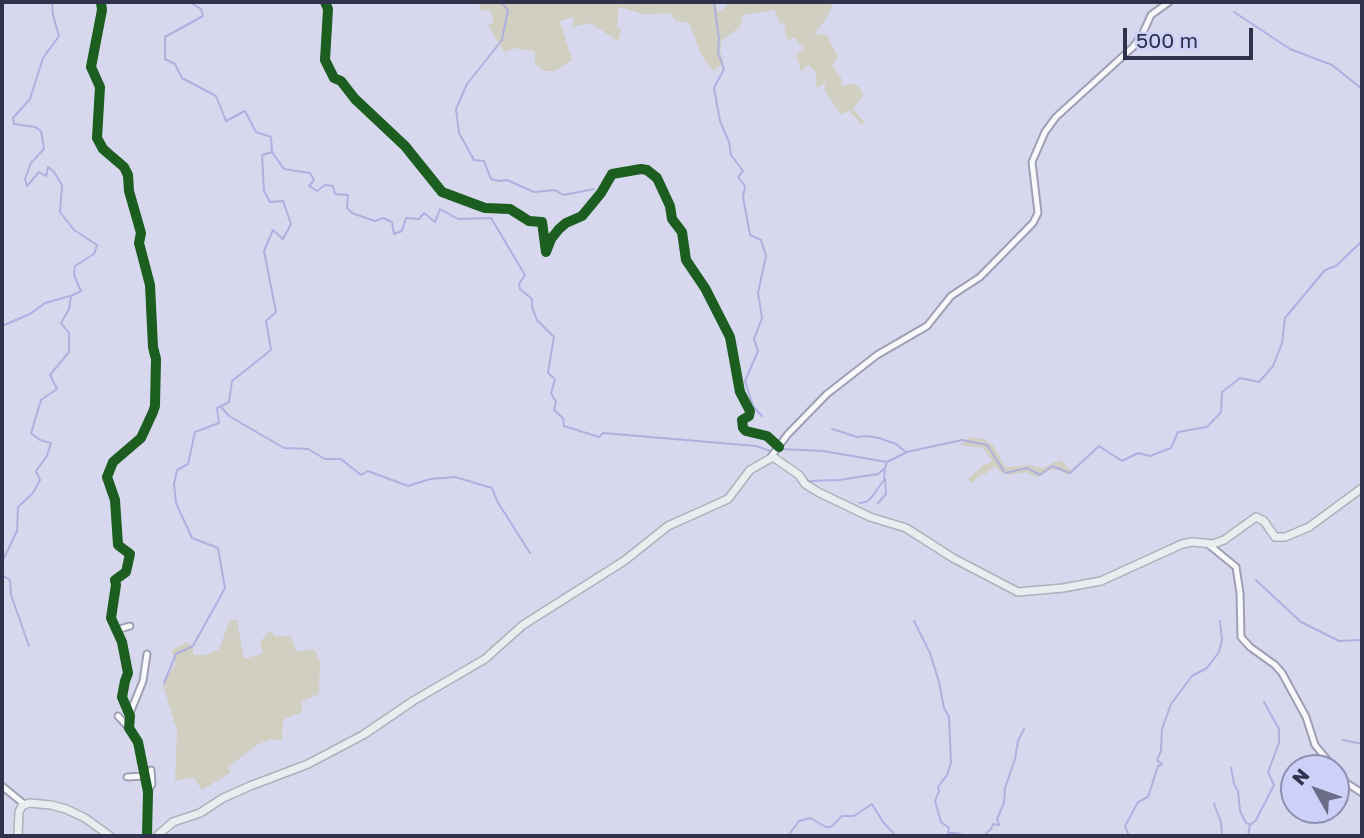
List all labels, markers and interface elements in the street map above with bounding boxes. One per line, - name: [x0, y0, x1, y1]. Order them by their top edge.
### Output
- scale bar: [1126, 14, 1256, 58]
- text: 500 m: [1136, 27, 1198, 53]
- north arrow: [1280, 754, 1350, 824]
- text: N: [1287, 764, 1314, 789]

